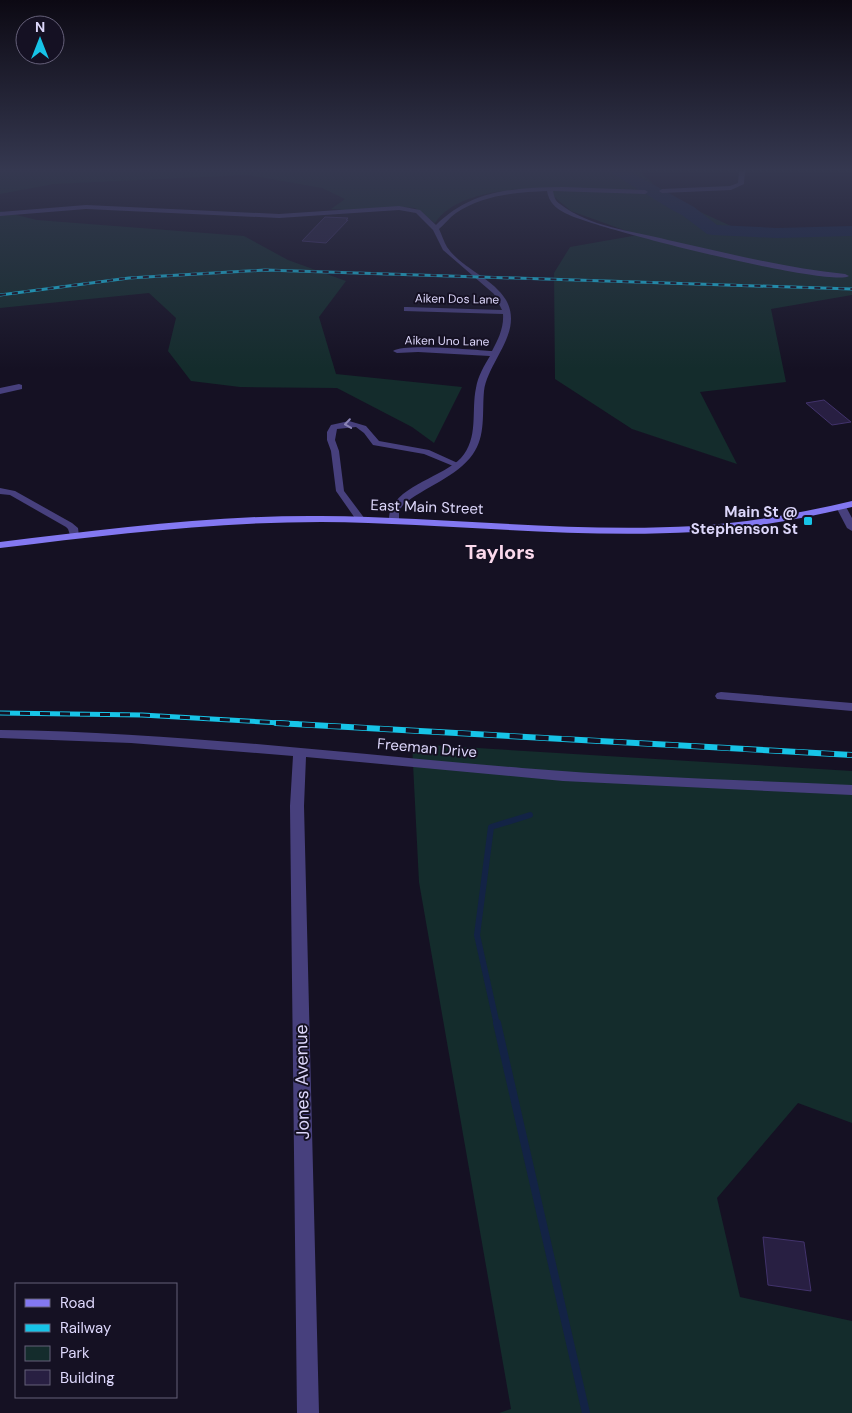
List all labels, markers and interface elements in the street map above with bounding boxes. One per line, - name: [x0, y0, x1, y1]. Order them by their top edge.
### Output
- north arrow: [15, 15, 65, 65]
- text: N: [35, 18, 45, 36]
- street label: Aiken Dos Lane: [415, 290, 500, 308]
- street label: Aiken Uno Lane: [404, 332, 490, 350]
- one-way arrow: [343, 419, 352, 429]
- street label: East Main Street: [370, 495, 484, 519]
- place label: Main St @ Stephenson St: [691, 502, 798, 539]
- marker: Main St @ Stephenson St: [802, 515, 814, 527]
- district label: Taylors: [465, 539, 535, 565]
- street label: Freeman Drive: [376, 734, 478, 762]
- street label: Jones Avenue: [289, 1024, 315, 1140]
- legend: [15, 1283, 178, 1398]
- text: Road: [60, 1293, 95, 1313]
- text: Railway: [60, 1318, 112, 1338]
- text: Park: [60, 1343, 90, 1363]
- text: Building: [60, 1368, 115, 1388]

